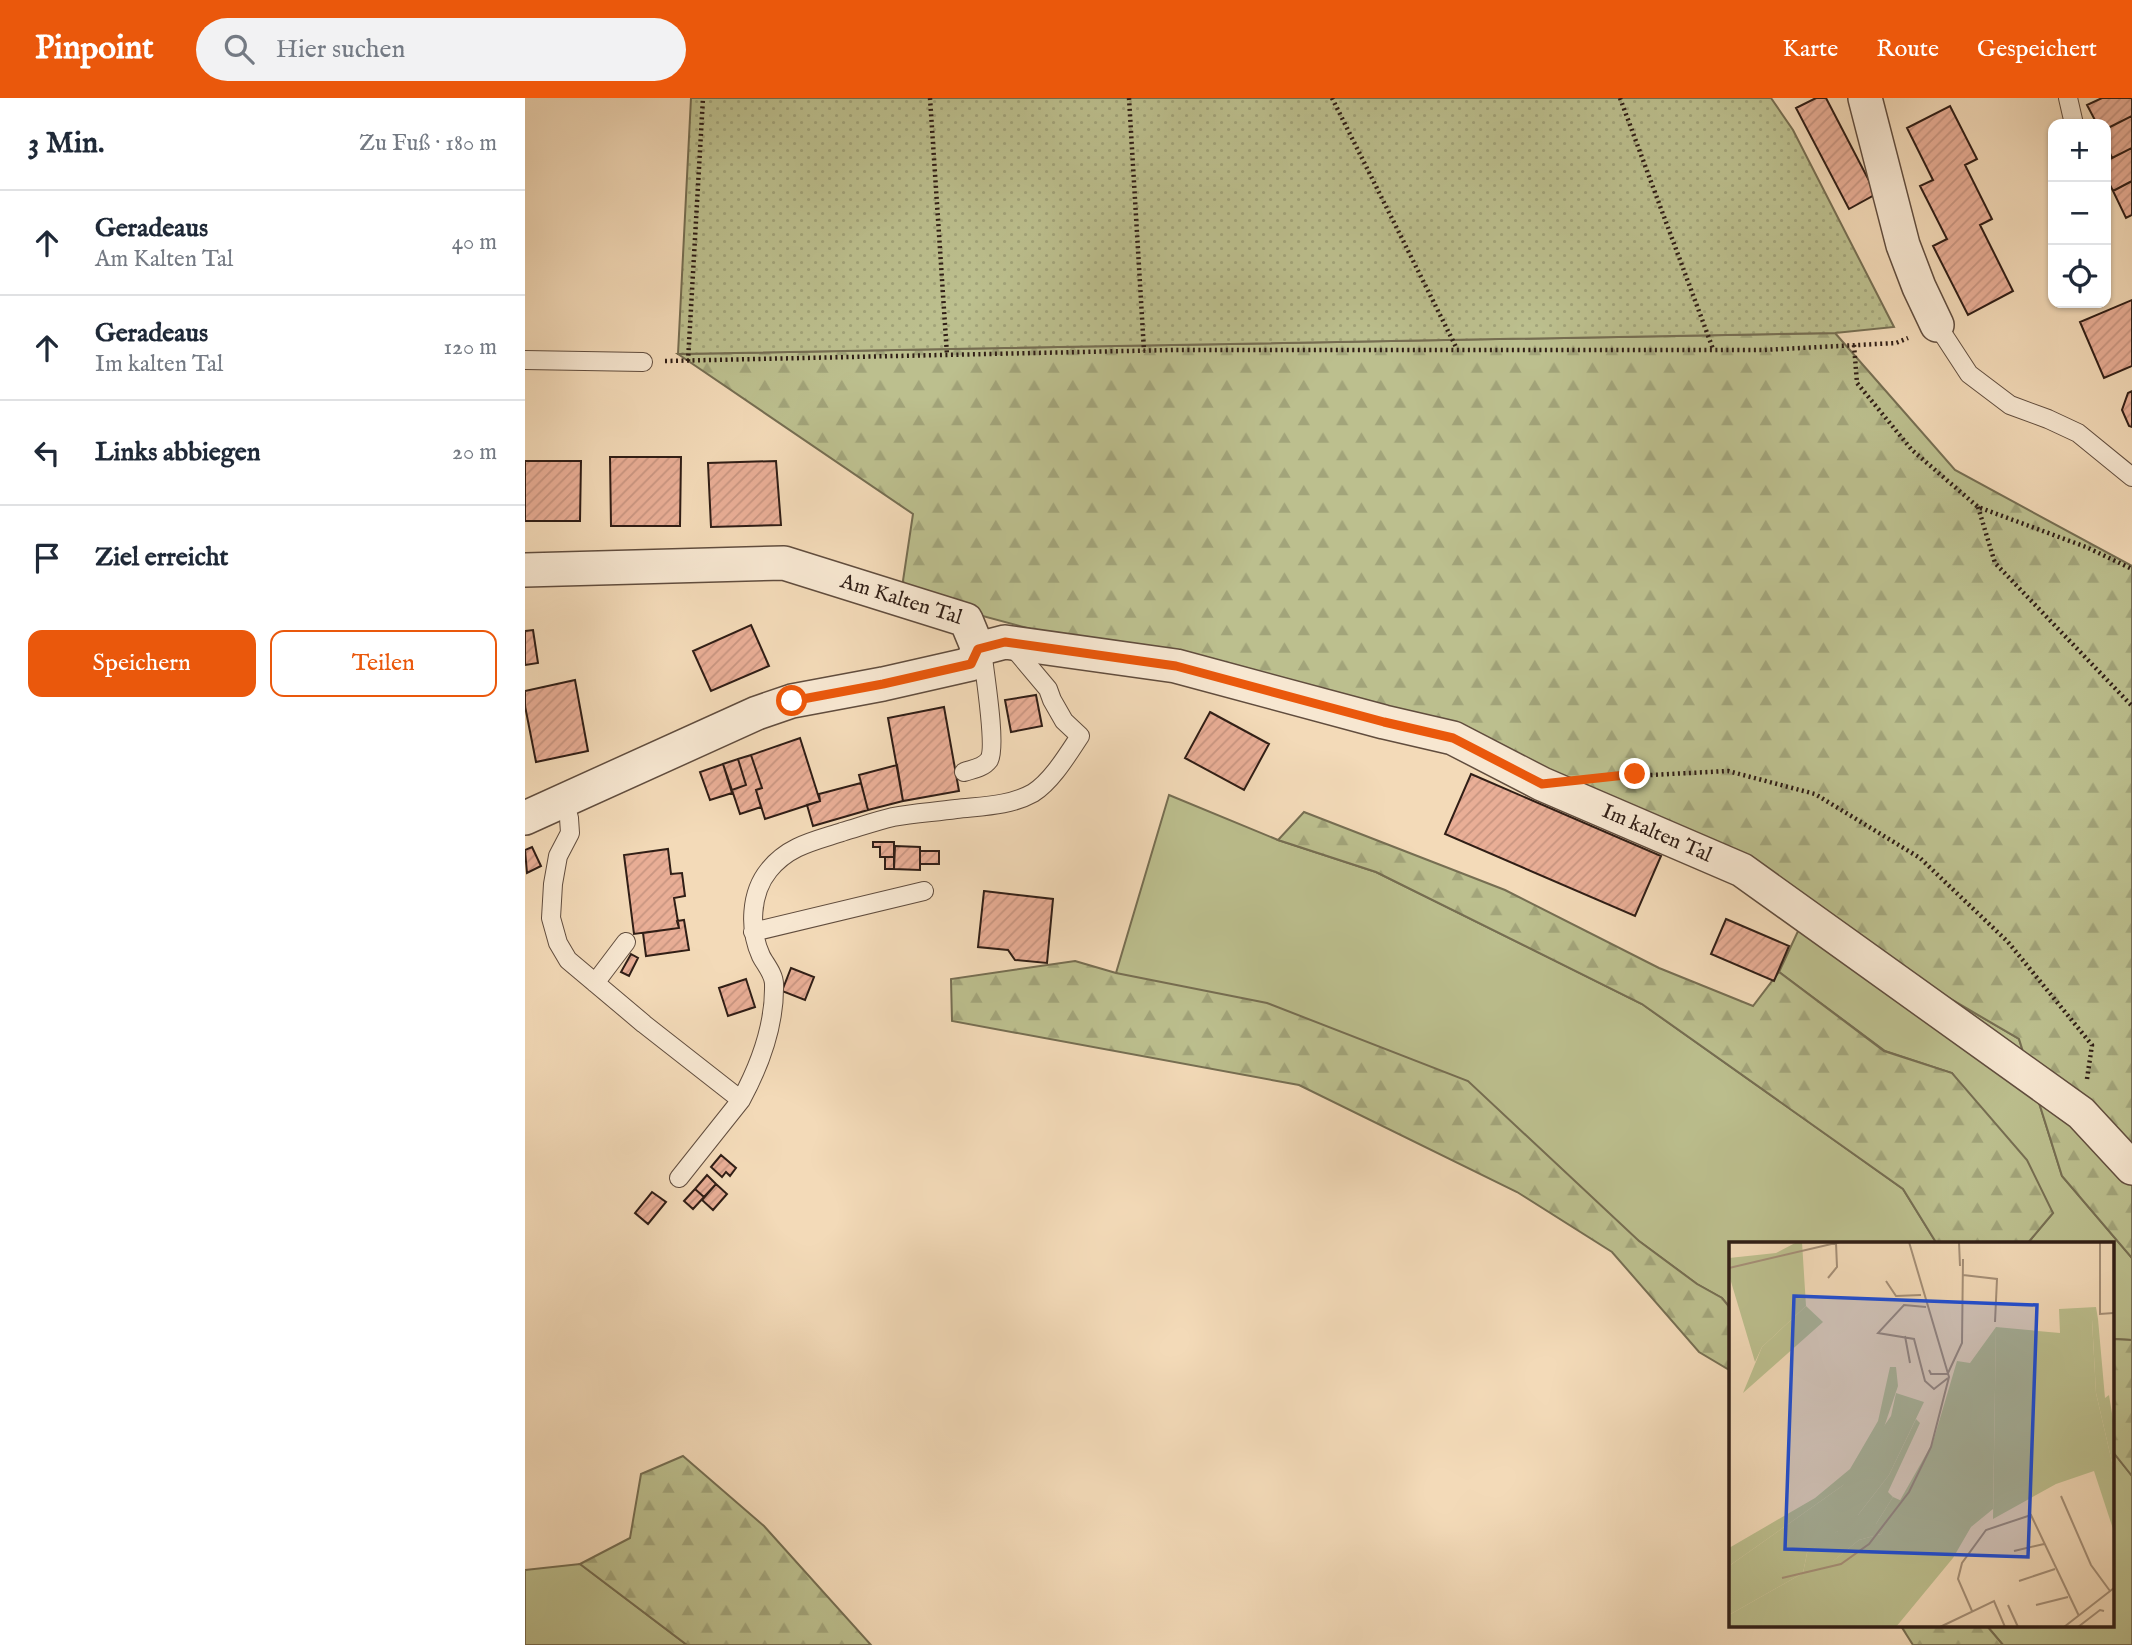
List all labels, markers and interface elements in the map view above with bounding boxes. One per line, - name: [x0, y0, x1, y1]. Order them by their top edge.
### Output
- search box: [196, 18, 686, 81]
- text: Pinpoint: [35, 28, 154, 70]
- icon: search: [220, 30, 258, 68]
- text: Hier suchen: [276, 33, 405, 66]
- text: Karte: [1783, 34, 1838, 65]
- text: Route: [1876, 34, 1939, 65]
- text: Gespeichert: [1977, 34, 2097, 65]
- map controls: [2048, 119, 2111, 308]
- button: +: [2048, 119, 2111, 182]
- text: 3 Min.: [28, 125, 104, 163]
- text: Zu Fuß · 180 m: [359, 129, 497, 158]
- button: −: [2048, 182, 2111, 245]
- text: Geradeaus: [95, 212, 208, 245]
- icon: ahead: [28, 224, 66, 262]
- text: 40 m: [452, 228, 497, 257]
- text: Am Kalten Tal: [95, 245, 233, 274]
- button: locate: [2048, 245, 2111, 308]
- text: Geradeaus: [95, 317, 208, 350]
- icon: ahead: [28, 329, 66, 367]
- text: 120 m: [444, 333, 497, 362]
- text: Im kalten Tal: [95, 350, 223, 379]
- icon: left: [28, 434, 66, 472]
- text: Links abbiegen: [95, 436, 261, 469]
- text: 20 m: [452, 438, 497, 467]
- icon: arrive: [28, 539, 66, 577]
- text: Ziel erreicht: [95, 541, 228, 574]
- street label: Am Kalten Tal: [836, 568, 966, 632]
- button: Speichern: [28, 630, 256, 697]
- button: Teilen: [270, 630, 497, 697]
- route start: [776, 685, 807, 716]
- route end: [1619, 758, 1650, 789]
- street label: Im kalten Tal: [1598, 798, 1716, 869]
- inset map: [1729, 1242, 2115, 1628]

